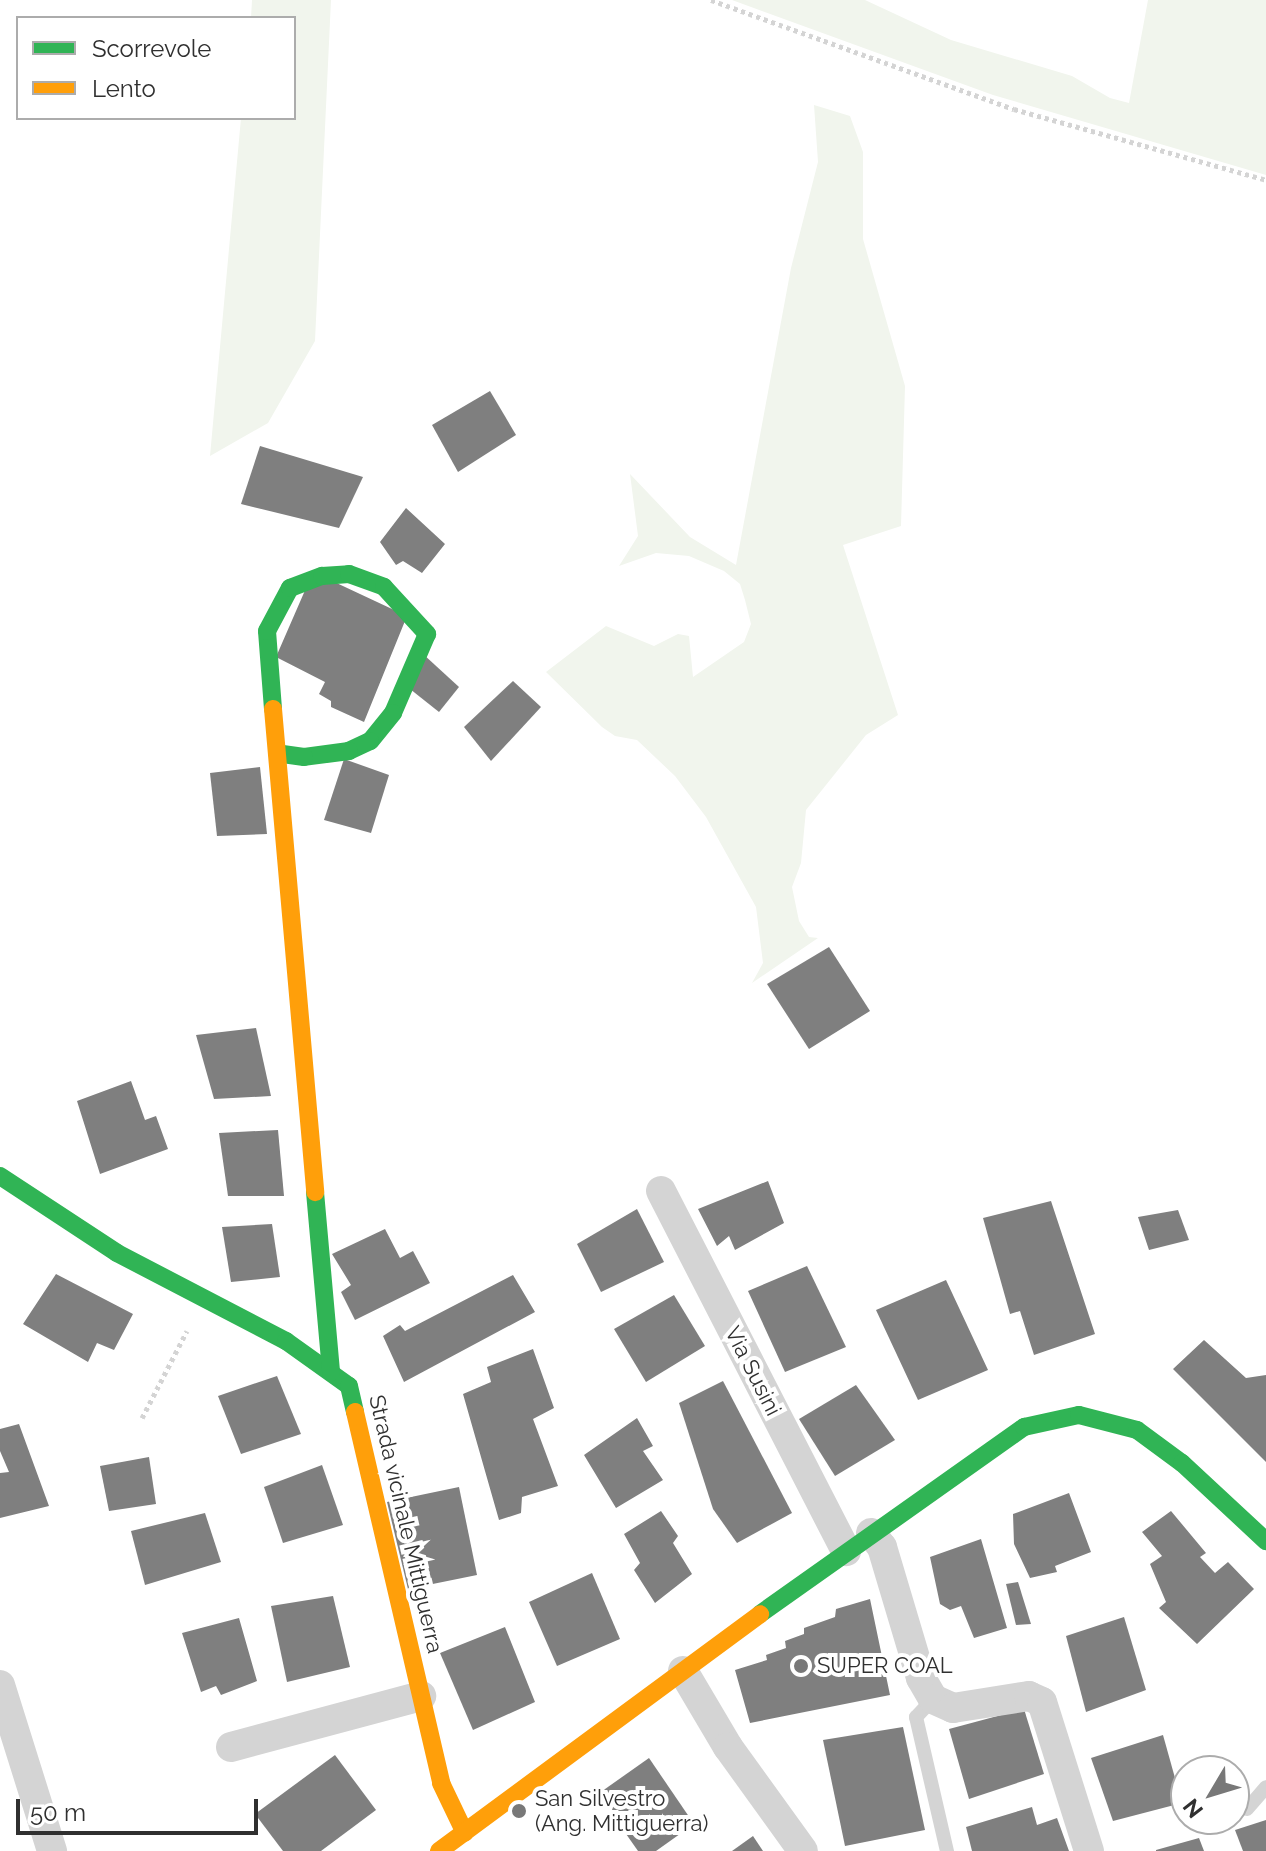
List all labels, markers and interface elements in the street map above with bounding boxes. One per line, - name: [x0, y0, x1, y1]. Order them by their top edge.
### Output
- legend: [16, 16, 296, 120]
- text: Scorrevole: [92, 34, 211, 63]
- text: Lento: [92, 74, 156, 103]
- street label: Via Susini: [719, 1322, 787, 1420]
- street label: Strada vicinale Mittiguerra: [363, 1392, 449, 1656]
- place label: SUPER COAL: [817, 1653, 953, 1679]
- marker: SUPER COAL: [792, 1657, 810, 1675]
- north arrow: [1170, 1755, 1250, 1835]
- scale bar: [20, 1783, 262, 1833]
- place label: San Silvestro (Ang. Mittiguerra): [535, 1785, 708, 1836]
- text: N: [1177, 1794, 1208, 1823]
- text: 50 m: [30, 1798, 86, 1827]
- marker: San Silvestro (Ang. Mittiguerra): [510, 1802, 528, 1820]

